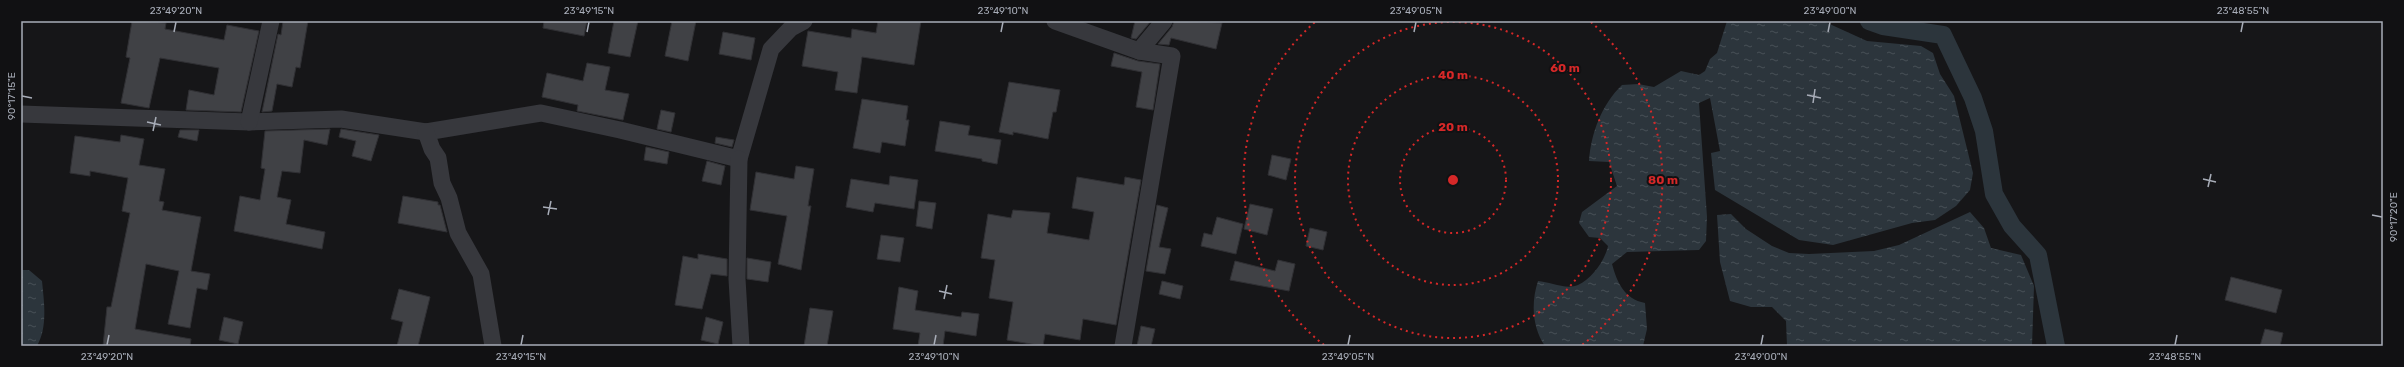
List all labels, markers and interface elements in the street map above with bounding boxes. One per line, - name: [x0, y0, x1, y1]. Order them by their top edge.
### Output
- text: 23°49'20"N: [150, 5, 202, 17]
- text: 23°49'15"N: [564, 5, 614, 17]
- text: 23°49'10"N: [978, 5, 1028, 17]
- text: 23°49'05"N: [1390, 5, 1442, 17]
- text: 23°49'00"N: [1804, 5, 1857, 17]
- text: 23°48'55"N: [2217, 5, 2269, 17]
- text: 60 m: [1550, 61, 1580, 75]
- text: 40 m: [1438, 68, 1468, 82]
- text: 90°17'15"E: [6, 72, 18, 120]
- text: 20 m: [1438, 120, 1468, 134]
- centre of rings: [1446, 173, 1460, 187]
- text: 80 m: [1648, 173, 1678, 187]
- text: 90°17'20"E: [2388, 192, 2400, 242]
- text: 23°49'20"N: [81, 351, 133, 363]
- text: 23°49'15"N: [496, 351, 546, 363]
- text: 23°49'10"N: [909, 351, 959, 363]
- text: 23°49'05"N: [1322, 351, 1374, 363]
- text: 23°49'00"N: [1735, 351, 1788, 363]
- text: 23°48'55"N: [2149, 351, 2201, 363]

